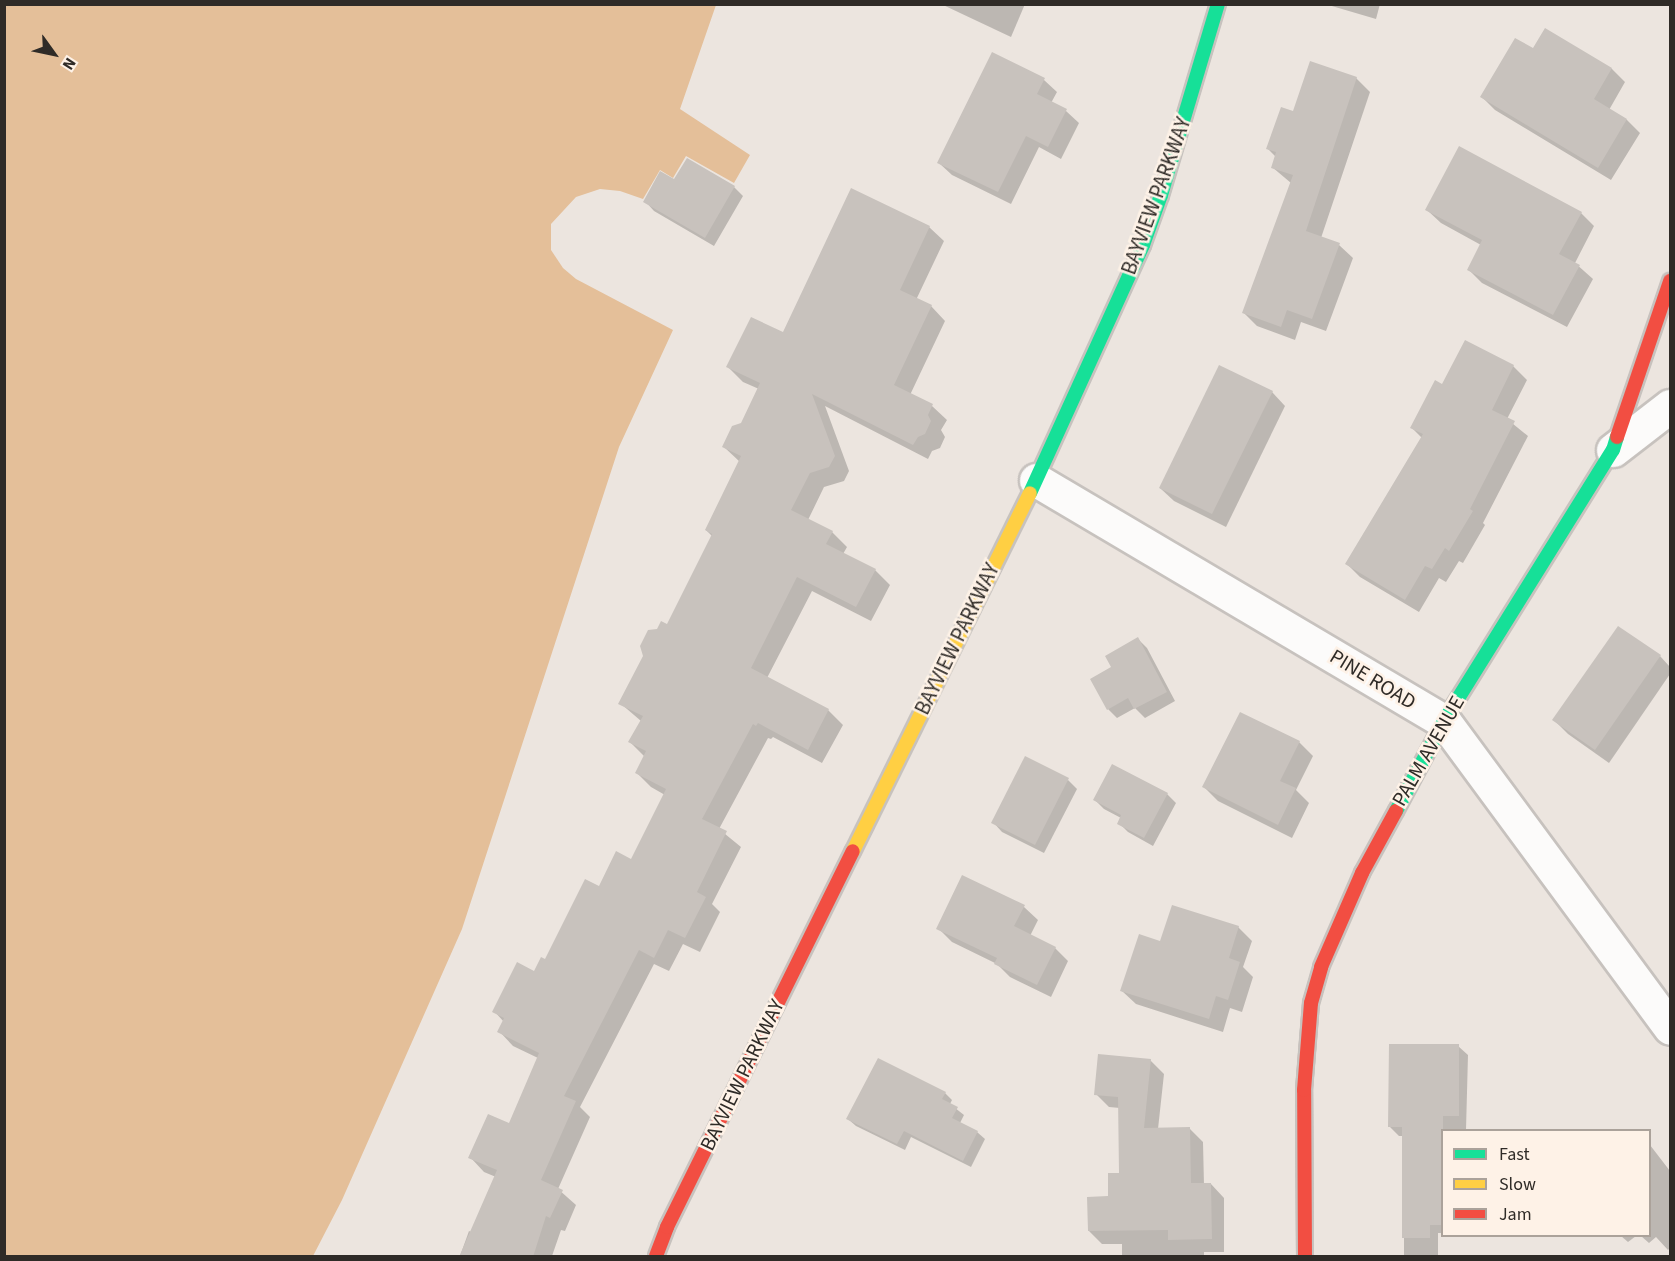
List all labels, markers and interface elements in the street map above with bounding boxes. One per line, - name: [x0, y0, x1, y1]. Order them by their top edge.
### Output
- north arrow: [24, 24, 84, 84]
- text: N: [57, 53, 81, 74]
- street label: BAYVIEW PARKWAY: [1116, 114, 1196, 278]
- street label: BAYVIEW PARKWAY: [909, 559, 1005, 719]
- street label: PINE ROAD: [1325, 643, 1421, 715]
- street label: PALM AVENUE: [1386, 691, 1470, 811]
- street label: BAYVIEW PARKWAY: [694, 995, 790, 1155]
- legend: [1441, 1129, 1651, 1237]
- text: Fast: [1499, 1142, 1530, 1167]
- text: Slow: [1499, 1172, 1536, 1197]
- text: Jam: [1499, 1202, 1532, 1227]

